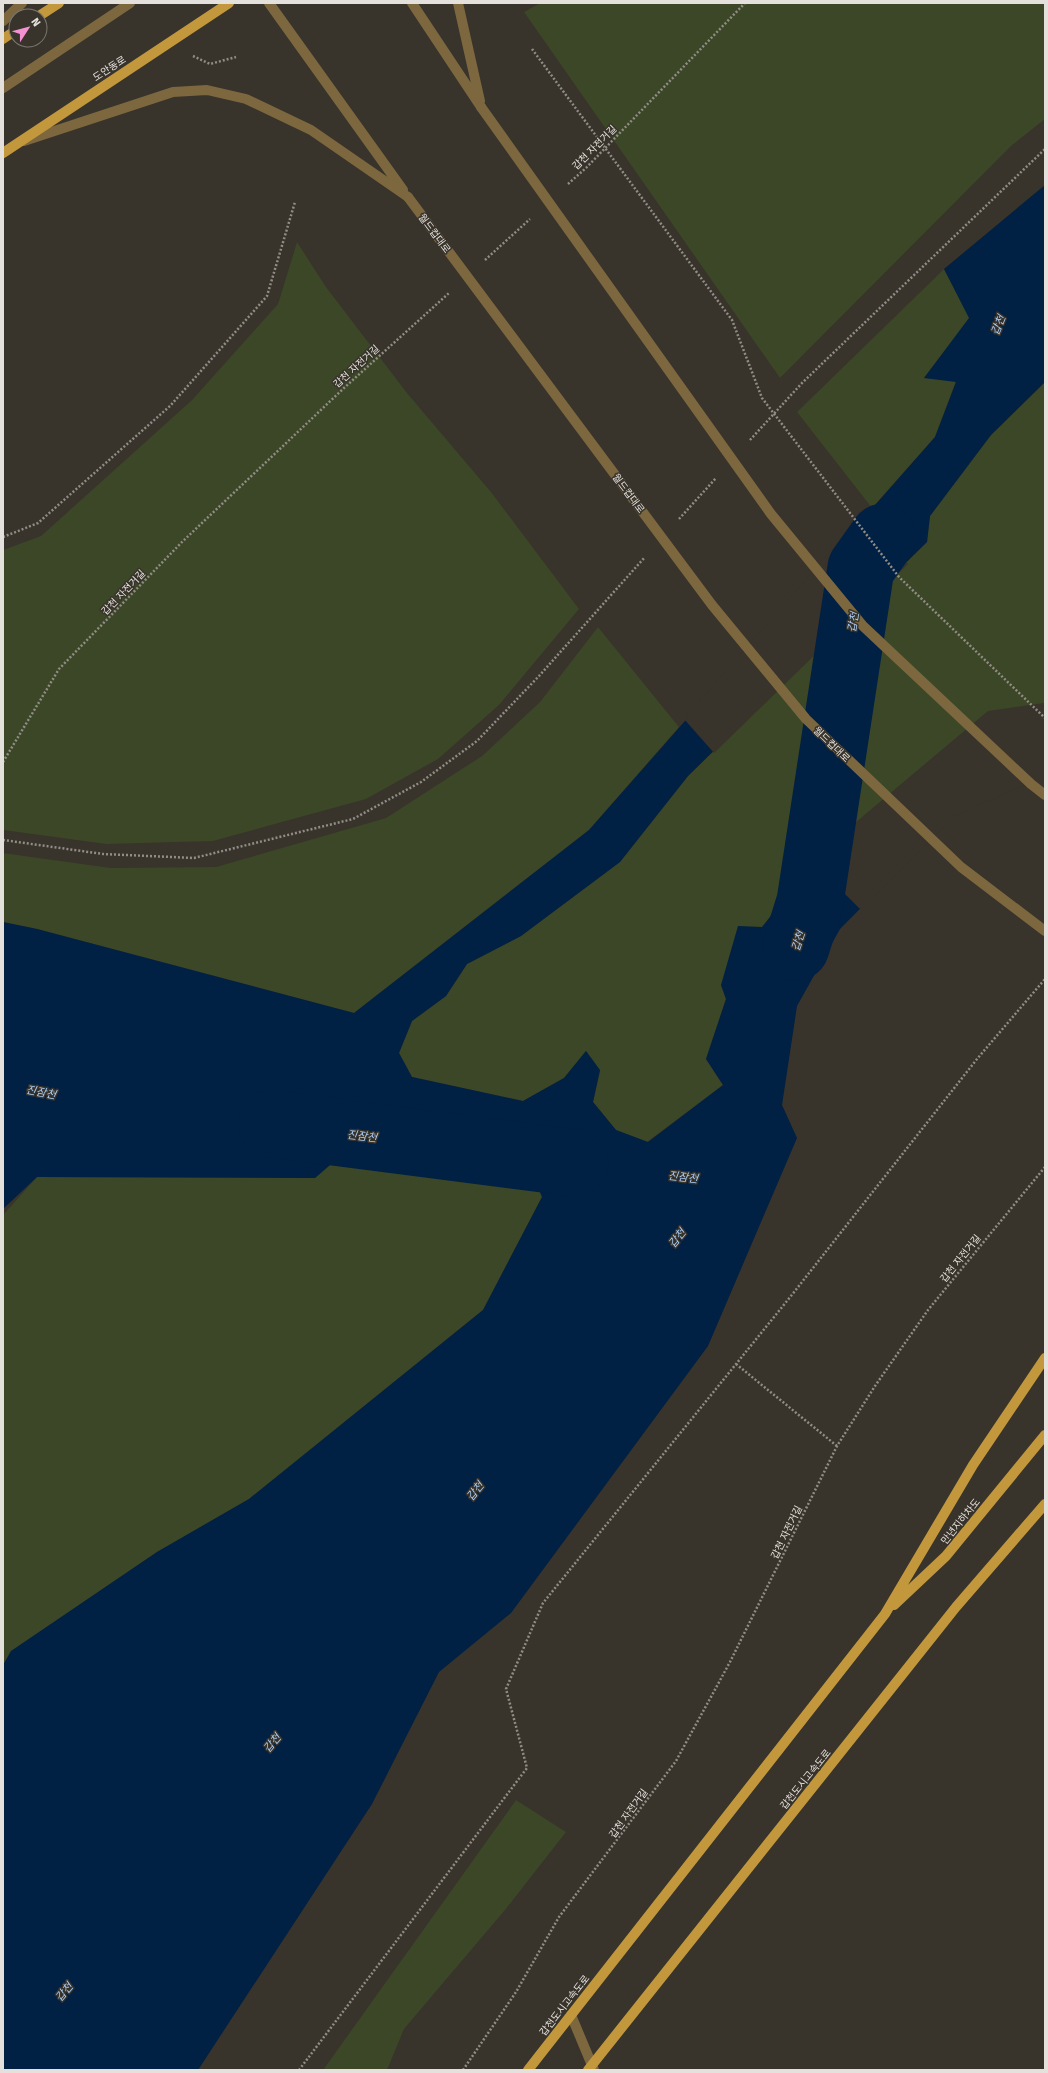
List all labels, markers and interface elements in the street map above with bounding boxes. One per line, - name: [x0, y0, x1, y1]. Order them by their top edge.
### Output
- north arrow: [8, 8, 48, 48]
- text: N: [28, 16, 43, 29]
- street label: 도안동로: [91, 54, 128, 84]
- street label: 갑천 자전거길: [570, 123, 619, 172]
- street label: 월드컵대로: [416, 212, 453, 256]
- water label: 갑천: [989, 312, 1009, 337]
- street label: 갑천 자전거길: [331, 343, 382, 391]
- street label: 월드컵대로: [610, 472, 647, 516]
- street label: 갑천 자전거길: [99, 568, 148, 618]
- water label: 갑천: [845, 609, 862, 633]
- street label: 월드컵대로: [811, 724, 852, 765]
- water label: 갑천: [789, 928, 808, 953]
- water label: 진잠천: [25, 1083, 59, 1102]
- water label: 진잠천: [346, 1128, 380, 1145]
- water label: 진잠천: [667, 1169, 701, 1186]
- water label: 갑천: [666, 1225, 690, 1250]
- street label: 갑천 자전거길: [938, 1232, 984, 1285]
- water label: 갑천: [464, 1478, 488, 1503]
- street label: 만년지하차도: [939, 1496, 983, 1547]
- street label: 갑천 자전거길: [769, 1504, 805, 1561]
- water label: 갑천: [261, 1730, 285, 1755]
- street label: 갑천도시고속도로: [778, 1747, 834, 1812]
- street label: 갑천 자전거길: [607, 1787, 651, 1841]
- street label: 갑천도시고속도로: [537, 1973, 592, 2038]
- water label: 갑천: [53, 1979, 77, 2004]

